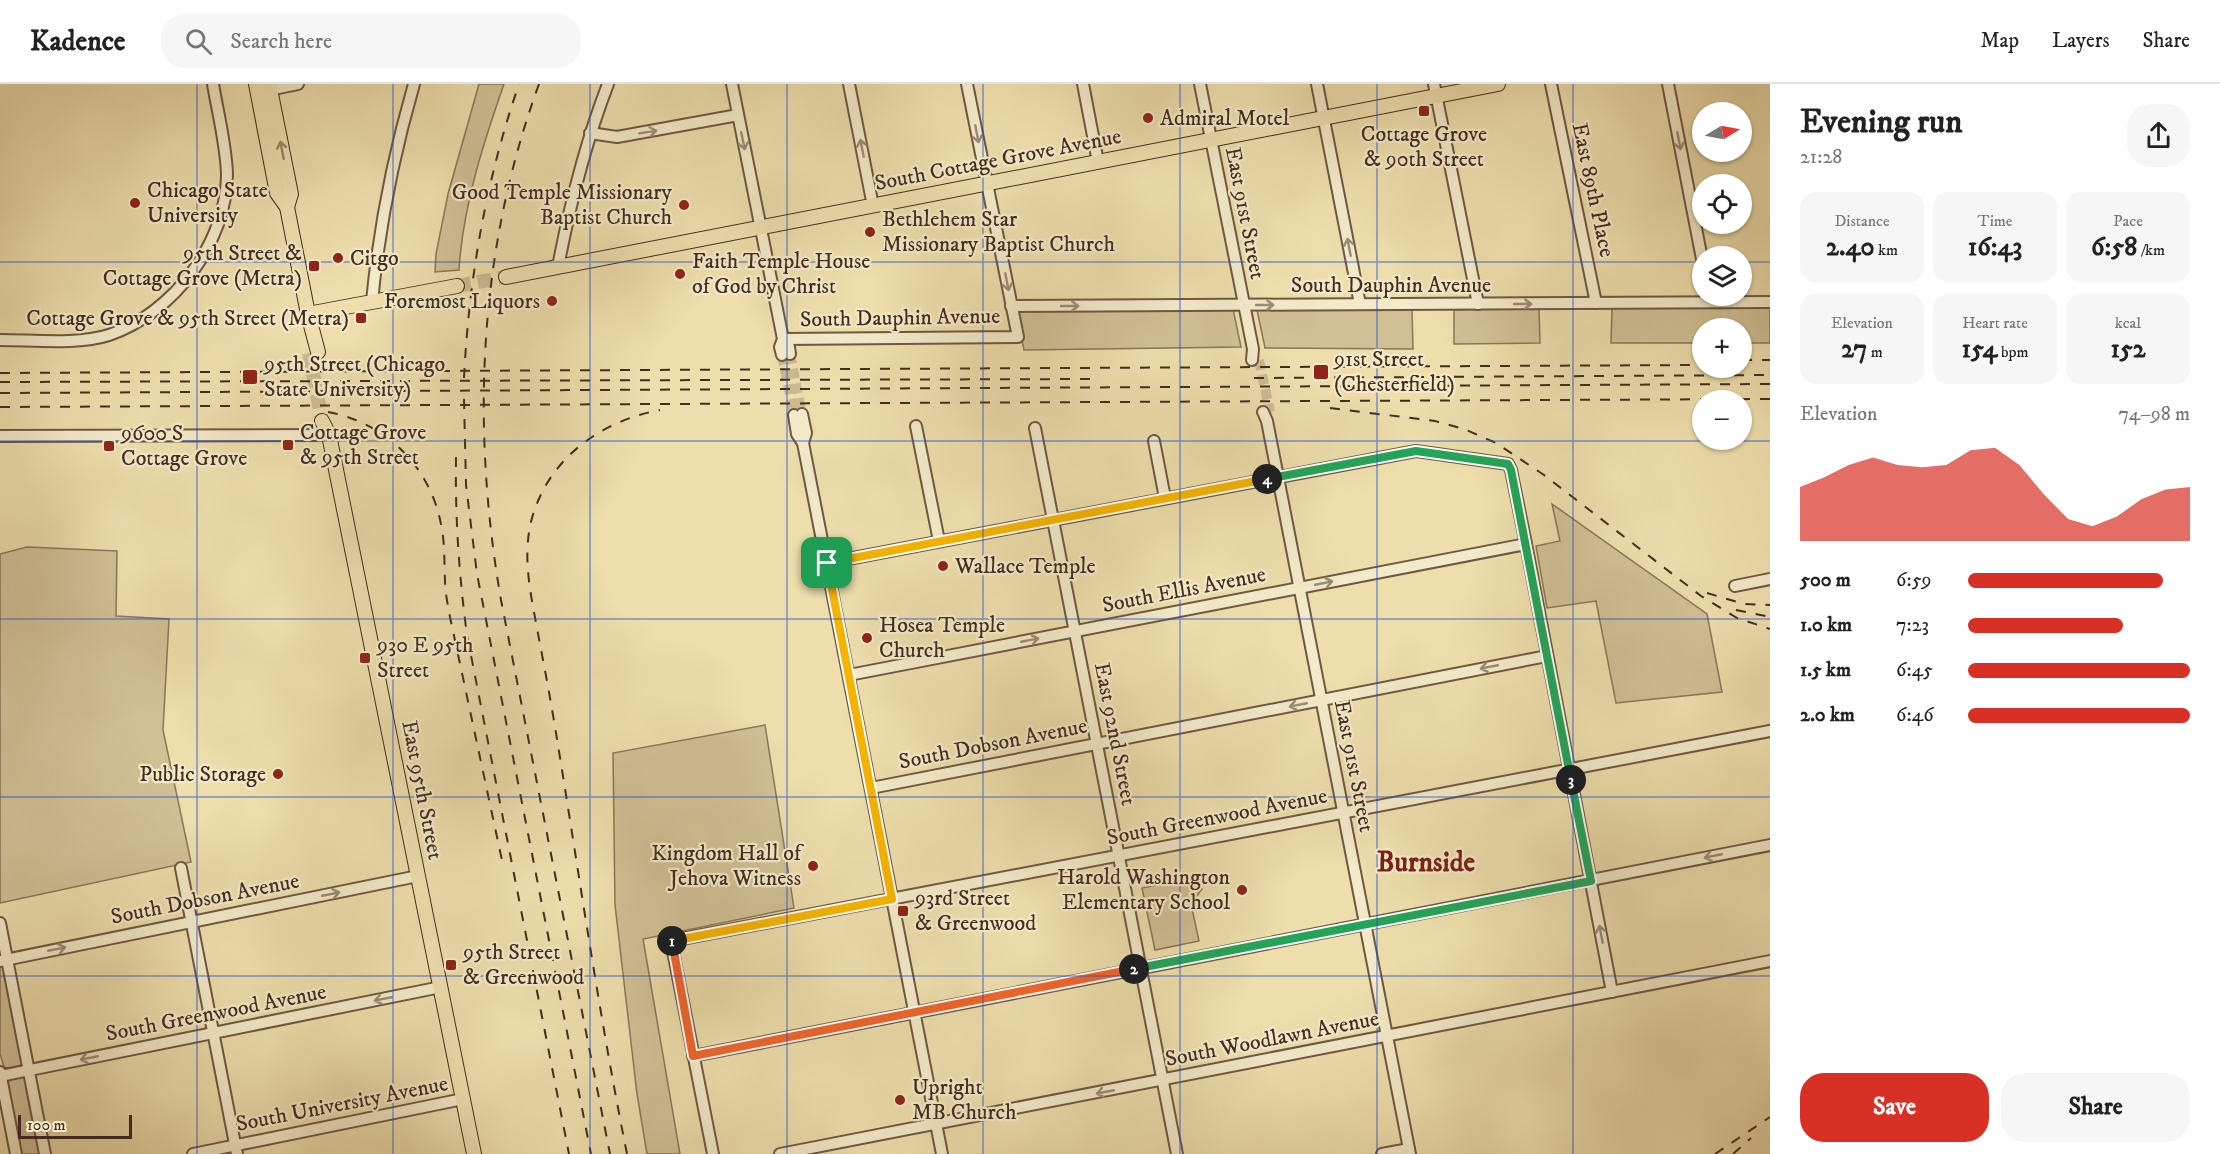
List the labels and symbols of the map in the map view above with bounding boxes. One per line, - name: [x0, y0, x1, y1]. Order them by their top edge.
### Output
- north arrow: [1692, 102, 1752, 162]
- marker: Cottage Grove & 90th Street: [1417, 104, 1431, 118]
- place label: Admiral Motel: [1160, 105, 1290, 132]
- marker: Admiral Motel: [1141, 111, 1155, 125]
- street label: East 89th Place: [1566, 120, 1620, 260]
- place label: Cottage Grove & 90th Street: [1361, 121, 1487, 173]
- street label: South Cottage Grove Avenue: [872, 123, 1124, 197]
- one-way arrow: [972, 123, 983, 143]
- one-way arrow: [638, 127, 658, 138]
- one-way arrow: [738, 131, 749, 151]
- one-way arrow: [1674, 131, 1685, 151]
- one-way arrow: [856, 139, 867, 159]
- one-way arrow: [276, 141, 287, 160]
- street label: East 91st Street: [1219, 145, 1271, 281]
- place label: Chicago State University: [147, 177, 268, 229]
- place label: Good Temple Missionary Baptist Church: [452, 179, 673, 231]
- marker: Chicago State University: [128, 196, 142, 210]
- marker: Good Temple Missionary Baptist Church: [677, 198, 691, 212]
- place label: Bethlehem Star Missionary Baptist Church: [882, 206, 1115, 258]
- marker: Bethlehem Star Missionary Baptist Church: [863, 225, 877, 239]
- one-way arrow: [1343, 238, 1354, 257]
- place label: 95th Street & Cottage Grove (Metra): [103, 240, 302, 292]
- place label: Citgo: [350, 245, 399, 272]
- place label: Faith Temple House of God by Christ: [692, 248, 870, 300]
- marker: Citgo: [331, 251, 345, 265]
- marker: 95th Street & Cottage Grove (Metra): [307, 259, 321, 273]
- marker: Faith Temple House of God by Christ: [673, 267, 687, 281]
- one-way arrow: [1002, 271, 1013, 291]
- street label: South Dauphin Avenue: [1291, 272, 1491, 299]
- place label: Foremost Liquors: [384, 288, 540, 315]
- marker: Foremost Liquors: [545, 294, 559, 308]
- one-way arrow: [1512, 298, 1532, 310]
- one-way arrow: [1254, 299, 1274, 311]
- one-way arrow: [1059, 300, 1079, 312]
- street label: South Dauphin Avenue: [800, 303, 1000, 333]
- place label: Cottage Grove & 95th Street (Metra): [26, 305, 349, 332]
- marker: Cottage Grove & 95th Street (Metra): [354, 311, 368, 325]
- place label: 91st Street (Chesterfield): [1333, 346, 1455, 398]
- place label: 95th Street (Chicago State University): [263, 351, 445, 403]
- marker: 91st Street (Chesterfield): [1312, 363, 1330, 381]
- marker: 95th Street (Chicago State University): [241, 368, 259, 386]
- place label: Cottage Grove & 95th Street: [300, 419, 426, 471]
- place label: 9600 S Cottage Grove: [120, 420, 247, 472]
- marker: Cottage Grove & 95th Street: [281, 438, 295, 452]
- marker: 9600 S Cottage Grove: [102, 439, 116, 453]
- pin: 4: [1252, 464, 1282, 494]
- pin: [801, 537, 852, 588]
- place label: Wallace Temple: [954, 553, 1096, 580]
- marker: Wallace Temple: [936, 559, 950, 573]
- street label: South Ellis Avenue: [1100, 561, 1268, 619]
- one-way arrow: [1314, 577, 1334, 588]
- place label: Hosea Temple Church: [879, 612, 1005, 664]
- marker: Hosea Temple Church: [860, 631, 874, 645]
- place label: 930 E 95th Street: [376, 632, 474, 684]
- one-way arrow: [1019, 634, 1039, 645]
- marker: 930 E 95th Street: [358, 651, 372, 665]
- street label: East 92nd Street: [1088, 660, 1142, 808]
- one-way arrow: [1480, 662, 1499, 673]
- street label: East 91st Street: [1328, 698, 1380, 834]
- one-way arrow: [1288, 700, 1308, 711]
- street label: South Dobson Avenue: [897, 713, 1089, 775]
- street label: East 95th Street: [395, 718, 449, 862]
- place label: Public Storage: [139, 761, 266, 788]
- pin: 3: [1556, 765, 1586, 795]
- marker: Public Storage: [271, 767, 285, 781]
- street label: South Greenwood Avenue: [1105, 782, 1329, 852]
- place label: Kingdom Hall of Jehova Witness: [651, 840, 805, 892]
- district label: Burnside: [1377, 845, 1476, 880]
- one-way arrow: [1703, 851, 1723, 862]
- marker: Kingdom Hall of Jehova Witness: [806, 859, 820, 873]
- place label: Harold Washington Elementary School: [1057, 864, 1230, 916]
- street label: South Dobson Avenue: [109, 868, 301, 930]
- marker: Harold Washington Elementary School: [1235, 883, 1249, 897]
- place label: 93rd Street & Greenwood: [914, 885, 1036, 937]
- one-way arrow: [321, 888, 340, 899]
- marker: 93rd Street & Greenwood: [896, 904, 910, 918]
- one-way arrow: [1595, 925, 1606, 945]
- pin: 1: [657, 926, 687, 956]
- place label: 95th Street & Greenwood: [462, 939, 584, 991]
- one-way arrow: [47, 943, 67, 954]
- pin: 2: [1119, 954, 1149, 984]
- marker: 95th Street & Greenwood: [444, 958, 458, 972]
- street label: South Greenwood Avenue: [104, 978, 328, 1048]
- one-way arrow: [374, 994, 393, 1005]
- street label: South Woodlawn Avenue: [1163, 1005, 1381, 1073]
- one-way arrow: [80, 1053, 99, 1064]
- street label: South University Avenue: [234, 1070, 450, 1138]
- place label: Upright MB Church: [912, 1074, 1017, 1126]
- one-way arrow: [1096, 1087, 1115, 1098]
- marker: Upright MB Church: [893, 1093, 907, 1107]
- scale bar: [18, 1112, 132, 1140]

